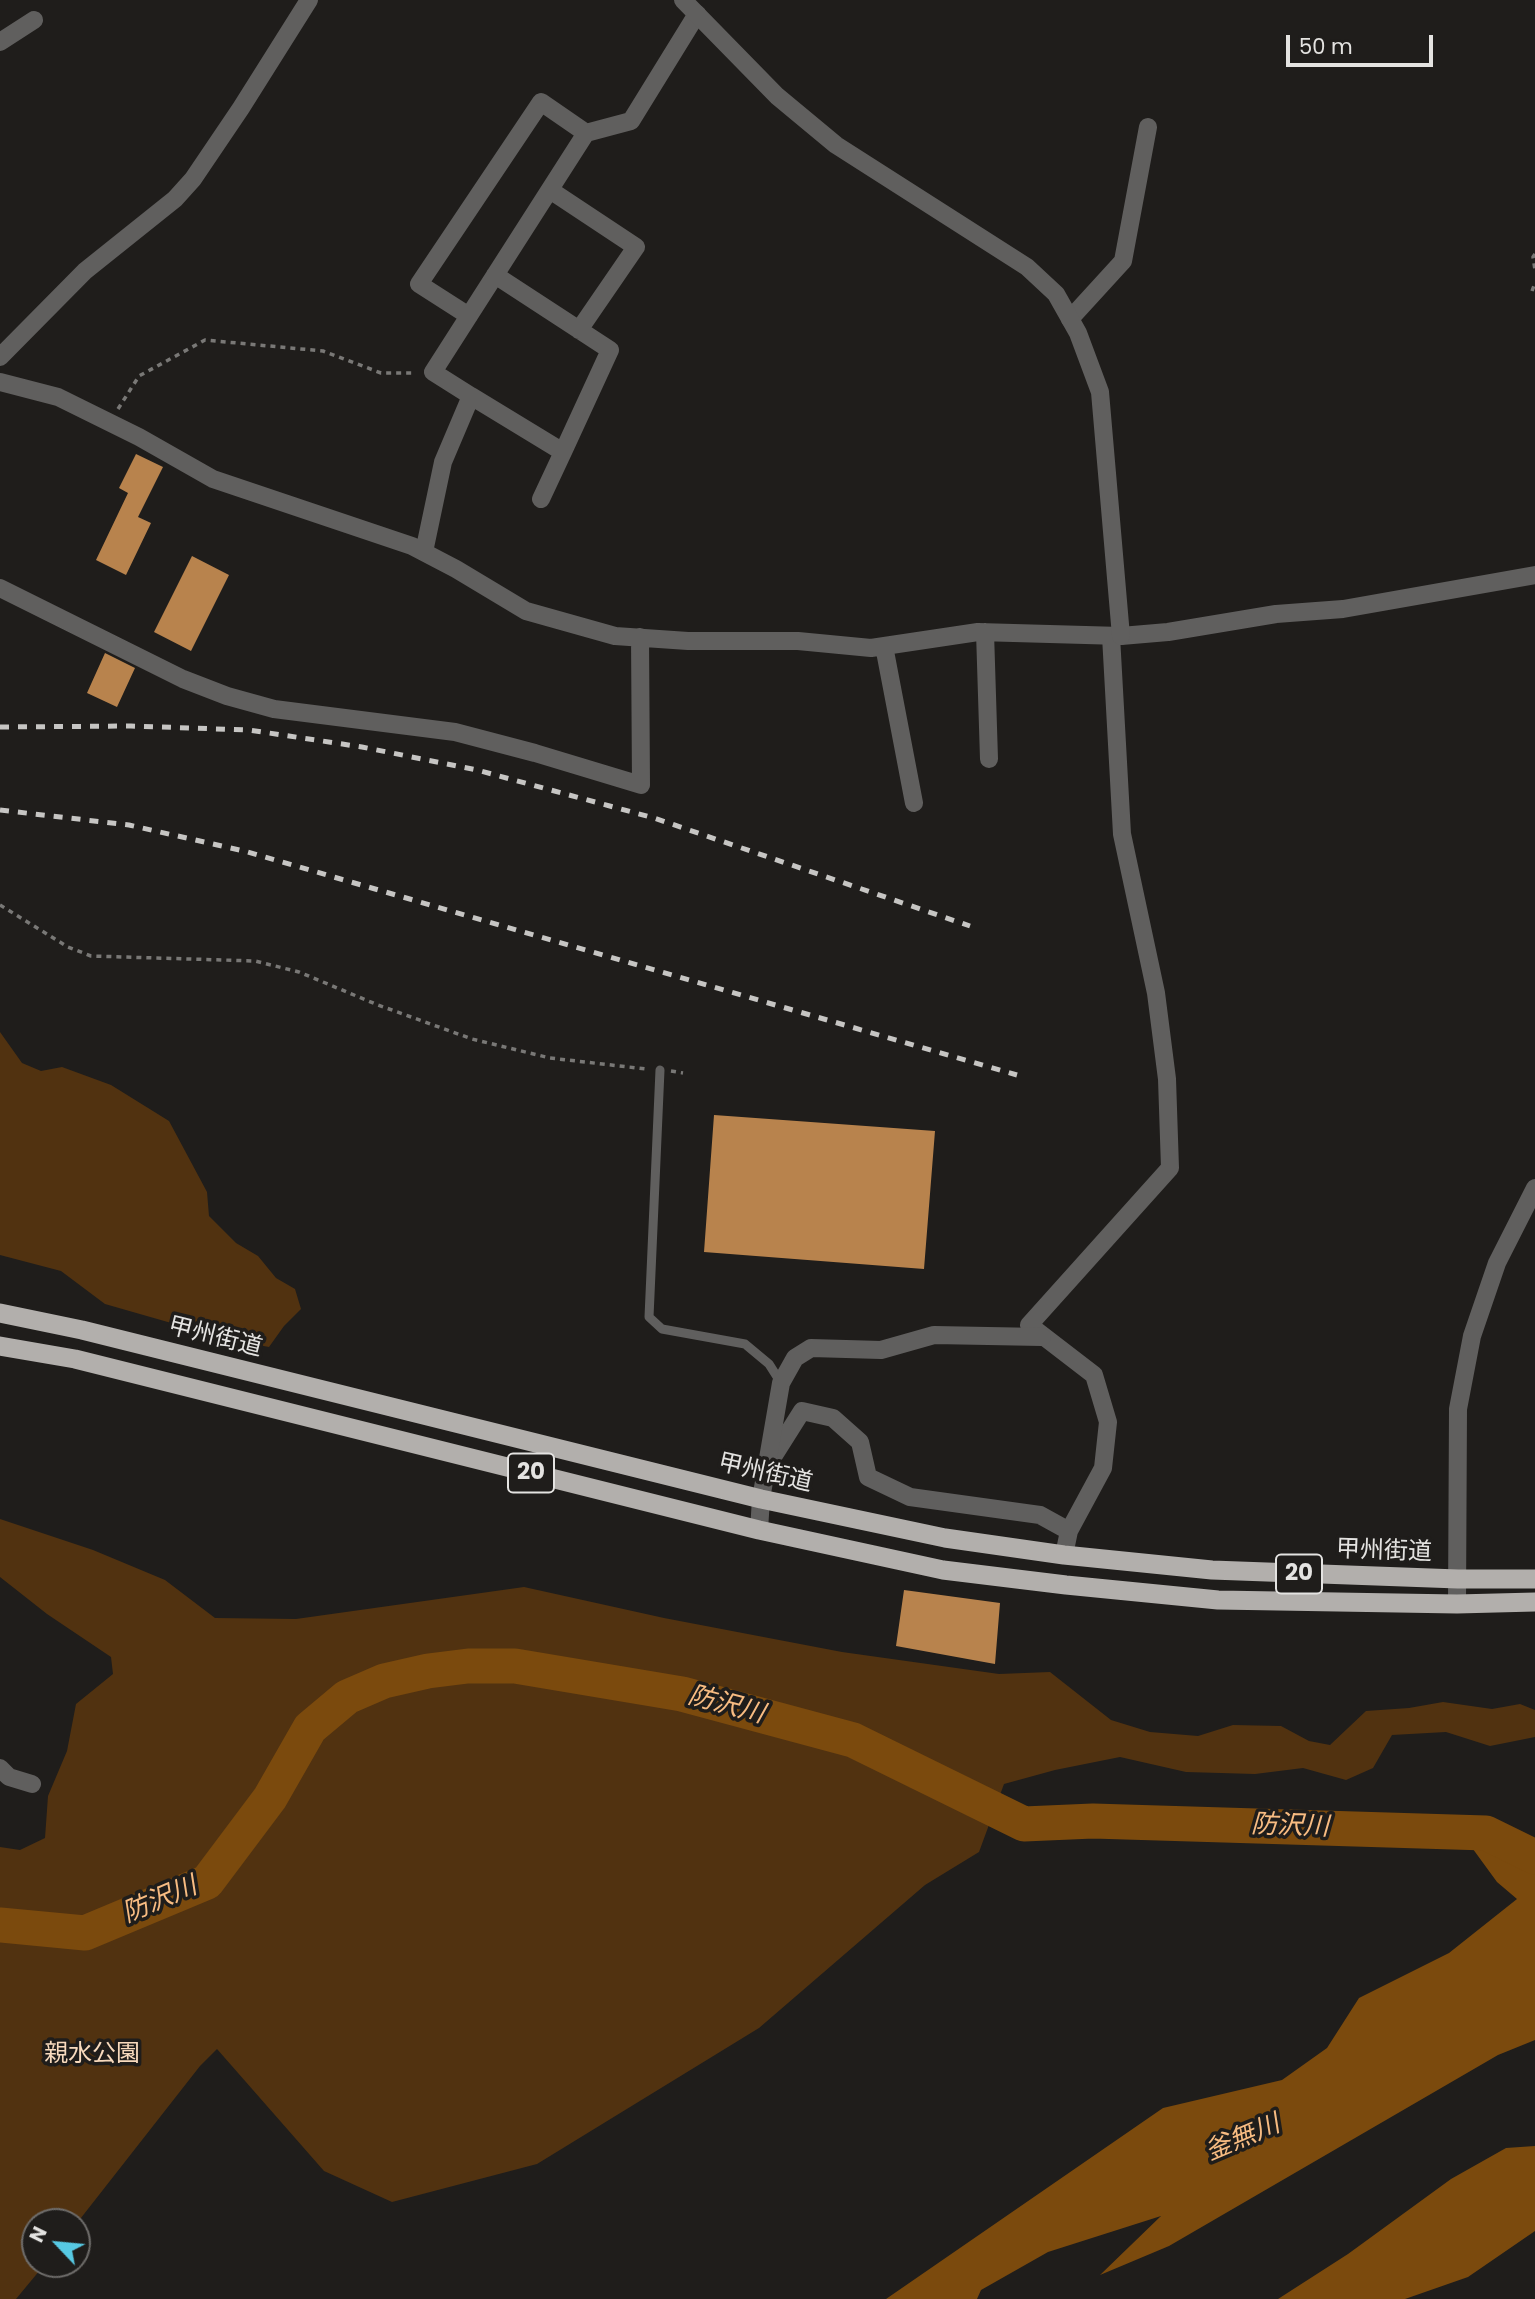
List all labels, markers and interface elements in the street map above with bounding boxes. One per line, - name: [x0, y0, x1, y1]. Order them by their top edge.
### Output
- scale bar: [1290, 21, 1437, 65]
- text: 50 m: [1299, 32, 1353, 61]
- street label: 甲州街道: [165, 1312, 265, 1364]
- street label: 甲州街道: [715, 1449, 815, 1499]
- road number: 20: [508, 1454, 554, 1492]
- street label: 甲州街道: [1336, 1536, 1432, 1568]
- road number: 20: [1276, 1554, 1322, 1594]
- water label: 防沢川: [684, 1681, 768, 1731]
- water label: 防沢川: [1250, 1810, 1330, 1844]
- water label: 防沢川: [118, 1871, 202, 1931]
- park label: 親水公園: [44, 2041, 140, 2069]
- water label: 釜無川: [1201, 2109, 1285, 2169]
- north arrow: [21, 2208, 91, 2278]
- text: N: [23, 2222, 54, 2247]

